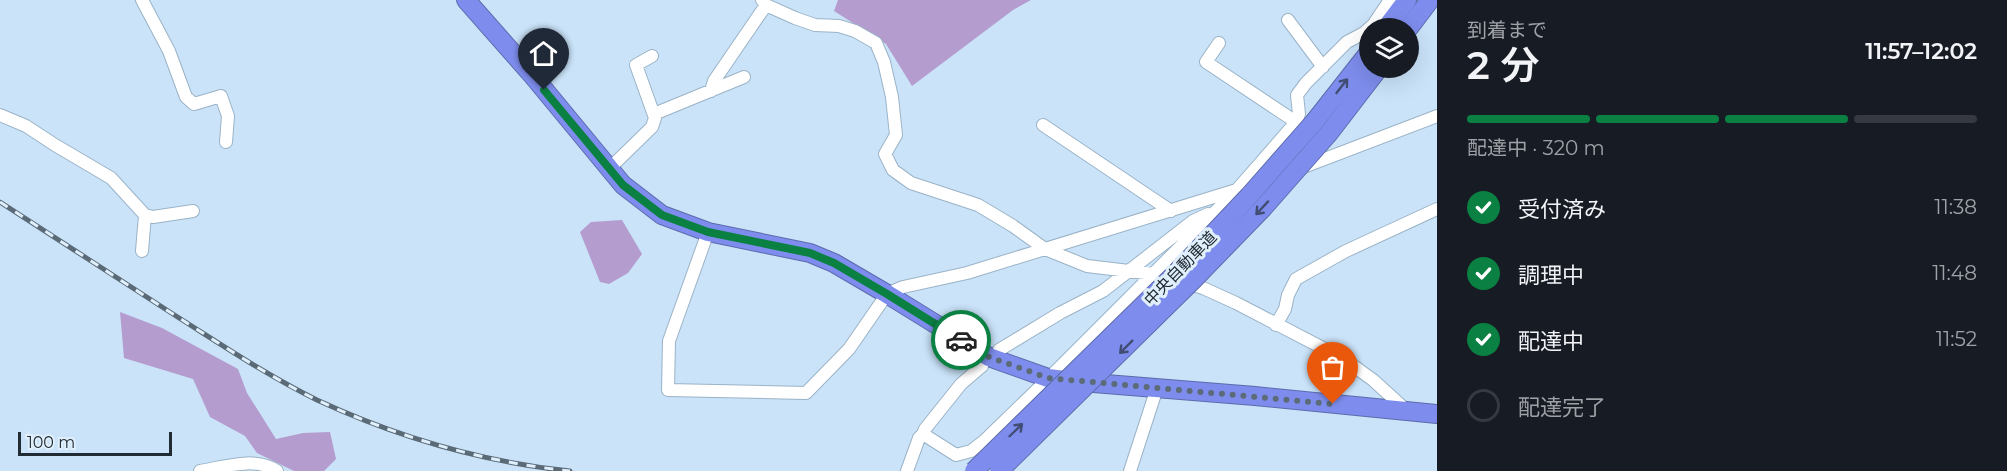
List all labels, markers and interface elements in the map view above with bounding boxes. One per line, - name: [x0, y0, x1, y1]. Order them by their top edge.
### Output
- map controls: [1359, 18, 1419, 78]
- button: layers: [1359, 18, 1419, 78]
- text: 到着まで: [1467, 18, 1547, 42]
- pin: [518, 28, 569, 90]
- icon: home: [527, 37, 560, 70]
- text: 11:57–12:02: [1865, 38, 1977, 65]
- text: 2 分: [1467, 41, 1539, 89]
- one-way arrow: [1336, 78, 1349, 94]
- text: 配達中 · 320 m: [1467, 136, 1605, 160]
- icon: check: [1467, 191, 1500, 224]
- text: 11:38: [1934, 195, 1977, 219]
- text: 受付済み: [1518, 196, 1606, 223]
- one-way arrow: [1255, 200, 1269, 215]
- street label: 中央自動車道: [1140, 227, 1221, 309]
- icon: check: [1467, 257, 1500, 290]
- text: 11:48: [1932, 261, 1977, 285]
- text: 調理中: [1518, 262, 1584, 289]
- courier: [931, 310, 991, 370]
- icon: check: [1467, 323, 1500, 356]
- icon: car: [945, 324, 978, 357]
- text: 11:52: [1936, 327, 1977, 351]
- text: 配達中: [1518, 328, 1584, 355]
- one-way arrow: [1118, 340, 1133, 355]
- pin: [1307, 342, 1358, 404]
- icon: bag: [1316, 351, 1349, 384]
- text: 配達完了: [1518, 394, 1606, 421]
- one-way arrow: [1009, 423, 1024, 438]
- scale bar: [18, 429, 172, 456]
- text: 100 m: [27, 433, 75, 452]

